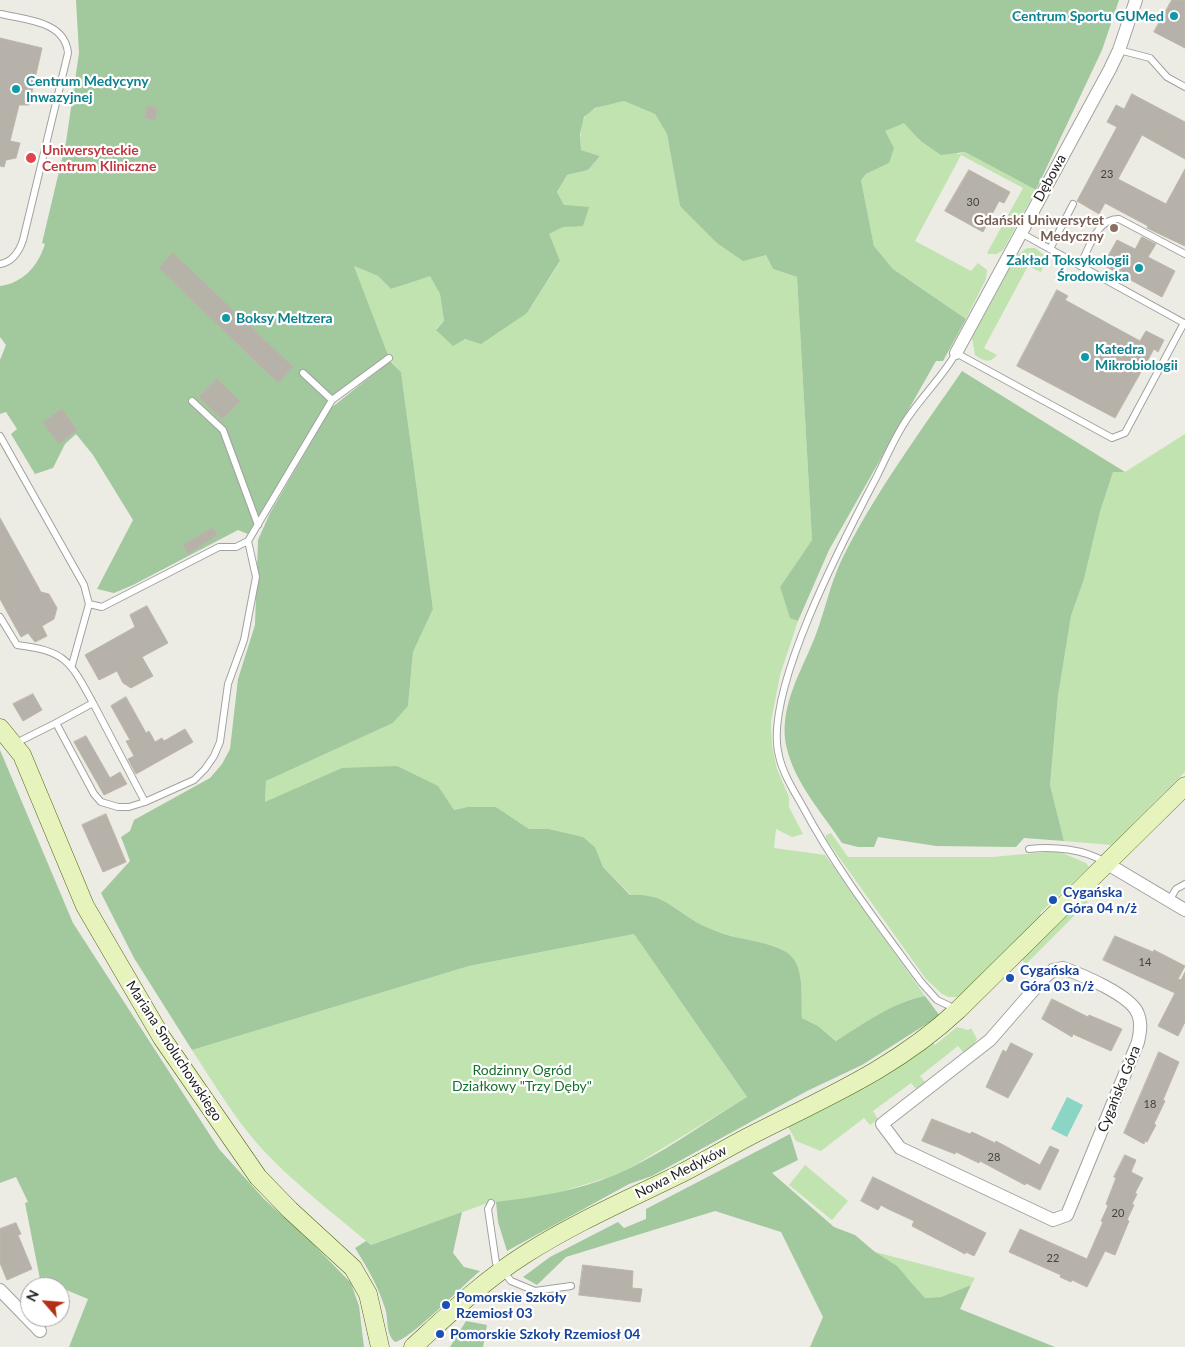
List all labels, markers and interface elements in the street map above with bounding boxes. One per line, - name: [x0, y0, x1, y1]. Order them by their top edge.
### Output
- place label: Centrum Sportu GUMed: [1012, 8, 1164, 24]
- marker: Centrum Sportu GUMed: [1168, 10, 1180, 22]
- place label: Centrum Medycyny Inwazyjnej: [26, 73, 149, 105]
- marker: Centrum Medycyny Inwazyjnej: [10, 83, 22, 95]
- place label: Uniwersyteckie Centrum Kliniczne: [42, 142, 156, 174]
- marker: Uniwersyteckie Centrum Kliniczne: [24, 151, 38, 165]
- street label: Dębowa: [1030, 151, 1070, 205]
- house number: 23: [1101, 167, 1113, 181]
- house number: 30: [967, 195, 979, 209]
- place label: Gdański Uniwersytet Medyczny: [974, 212, 1104, 244]
- marker: Gdański Uniwersytet Medyczny: [1108, 222, 1120, 234]
- place label: Zakład Toksykologii Środowiska: [1006, 252, 1129, 284]
- marker: Zakład Toksykologii Środowiska: [1133, 262, 1145, 274]
- place label: Boksy Meltzera: [236, 310, 333, 326]
- marker: Boksy Meltzera: [220, 312, 232, 324]
- place label: Katedra Mikrobiologii: [1095, 341, 1178, 374]
- marker: Katedra Mikrobiologii: [1079, 351, 1091, 363]
- place label: Cygańska Góra 04 n/ż: [1063, 884, 1137, 916]
- marker: Cygańska Góra 04 n/ż: [1047, 894, 1059, 906]
- house number: 14: [1139, 955, 1151, 969]
- place label: Cygańska Góra 03 n/ż: [1020, 962, 1094, 994]
- marker: Cygańska Góra 03 n/ż: [1004, 972, 1016, 984]
- street label: Mariana Smoluchowskiego: [122, 978, 226, 1124]
- street label: Cygańska Góra: [1094, 1043, 1144, 1135]
- park label: Rodzinny Ogród Działkowy "Trzy Dęby": [452, 1062, 592, 1094]
- house number: 18: [1144, 1097, 1156, 1111]
- street label: Nowa Medyków: [632, 1142, 730, 1202]
- house number: 28: [988, 1150, 1000, 1164]
- house number: 20: [1112, 1206, 1124, 1220]
- house number: 22: [1047, 1251, 1059, 1265]
- north arrow: [20, 1277, 70, 1327]
- text: N: [22, 1287, 42, 1304]
- place label: Pomorskie Szkoły Rzemiosł 03: [456, 1289, 566, 1321]
- marker: Pomorskie Szkoły Rzemiosł 03: [440, 1299, 452, 1311]
- place label: Pomorskie Szkoły Rzemiosł 04: [450, 1326, 640, 1342]
- marker: Pomorskie Szkoły Rzemiosł 04: [434, 1328, 446, 1340]

